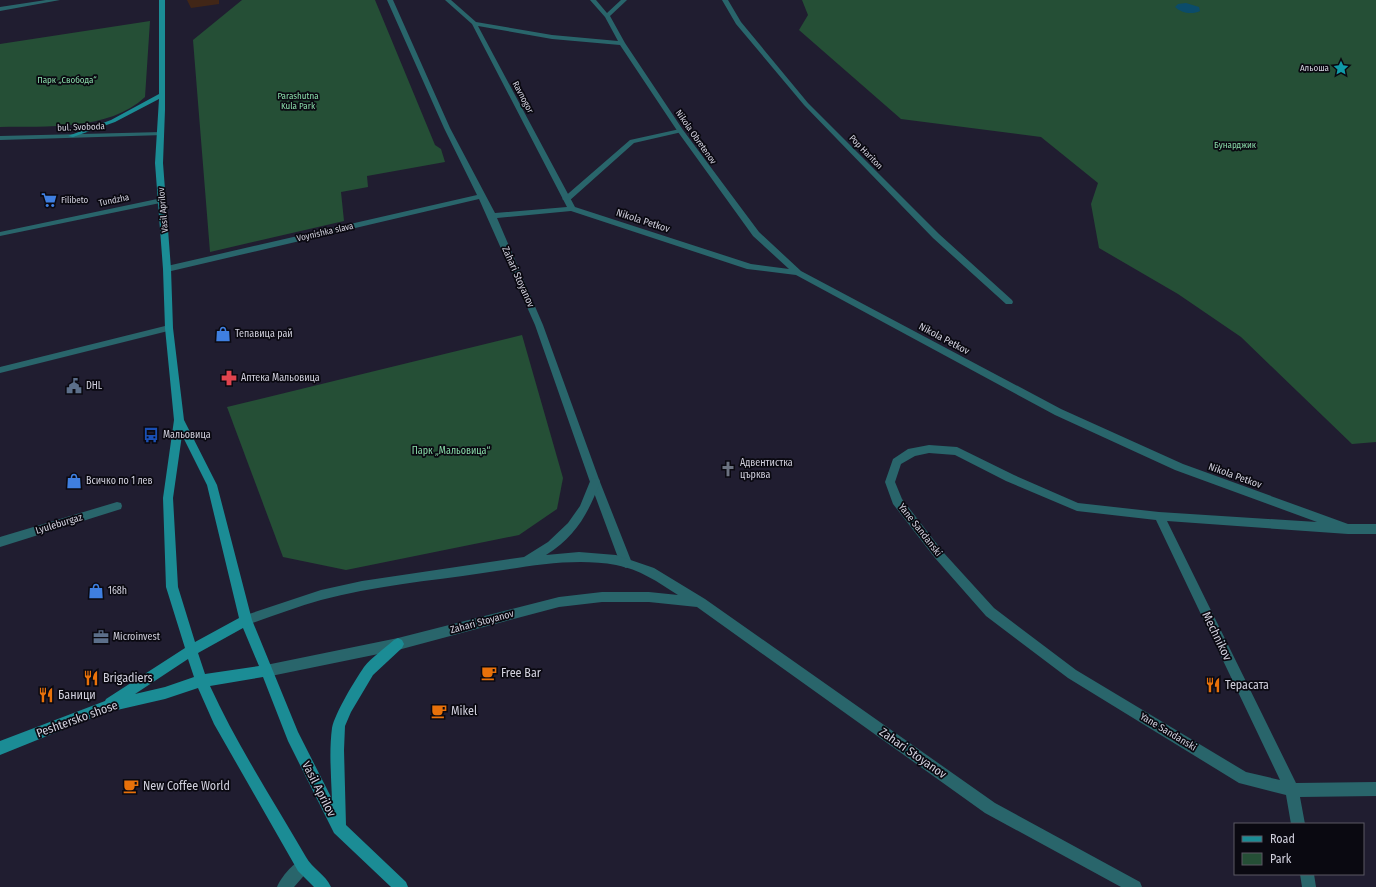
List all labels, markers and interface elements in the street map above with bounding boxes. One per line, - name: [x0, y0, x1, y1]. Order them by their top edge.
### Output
- place icon: Альоша: [1332, 59, 1350, 77]
- place label: Альоша: [1300, 63, 1330, 73]
- park label: Парк „Свобода“: [37, 75, 97, 85]
- street label: Ravnogor: [510, 79, 536, 115]
- park label: Parashutna Kula Park: [277, 91, 319, 111]
- street label: Nikola Obretenov: [674, 108, 718, 166]
- street label: bul. Svoboda: [57, 121, 106, 133]
- street label: Pop Hariton: [847, 133, 885, 171]
- park label: Бунарджик: [1214, 140, 1257, 150]
- street label: Vasil Aprilov: [156, 187, 170, 233]
- supermarket icon: Filibeto: [40, 191, 58, 209]
- street label: Tundzha: [98, 192, 131, 208]
- place label: Filibeto: [61, 195, 89, 205]
- street label: Nikola Petkov: [615, 207, 672, 235]
- street label: Voynishka slava: [296, 220, 355, 243]
- street label: Zahari Stoyanov: [499, 245, 537, 310]
- street label: Nikola Petkov: [917, 321, 972, 358]
- shop icon: Тепавица рай: [214, 325, 232, 343]
- place label: Тепавица рай: [235, 328, 293, 340]
- pharmacy icon: Аптека Мальовица: [220, 369, 238, 387]
- place label: Аптека Мальовица: [241, 372, 320, 384]
- public building icon: DHL: [65, 377, 83, 395]
- place label: DHL: [86, 380, 103, 392]
- bus stop icon: Мальовица: [142, 426, 160, 444]
- place label: Мальовица: [163, 429, 211, 441]
- park label: Парк „Мальовица“: [412, 445, 490, 457]
- place label: Адвентистка църква: [740, 457, 793, 481]
- church icon: Адвентистка църква: [719, 460, 737, 478]
- street label: Nikola Petkov: [1207, 461, 1264, 491]
- shop icon: Всичко по 1 лев: [65, 472, 83, 490]
- place label: Всичко по 1 лев: [86, 475, 153, 487]
- street label: Yane Sandanski: [896, 501, 944, 559]
- street label: Lyuleburgaz: [34, 511, 84, 537]
- shop icon: 168h: [87, 582, 105, 600]
- place label: 168h: [108, 585, 127, 597]
- street label: Zahari Stoyanov: [449, 608, 516, 636]
- street label: Mechnikov: [1199, 609, 1235, 663]
- office icon: Microinvest: [92, 628, 110, 646]
- place label: Microinvest: [113, 631, 161, 643]
- cafe icon: Free Bar: [480, 664, 498, 682]
- place label: Free Bar: [501, 666, 542, 680]
- restaurant icon: Brigadiers: [82, 669, 100, 687]
- place label: Brigadiers: [103, 671, 153, 685]
- restaurant icon: Терасата: [1204, 676, 1222, 694]
- place label: Терасата: [1225, 678, 1269, 692]
- restaurant icon: Баници: [37, 686, 55, 704]
- place label: Баници: [58, 688, 96, 702]
- street label: Peshtersko shose: [34, 698, 120, 740]
- cafe icon: Mikel: [430, 702, 448, 720]
- place label: Mikel: [451, 704, 477, 718]
- street label: Yane Sandanski: [1138, 710, 1198, 754]
- street label: Zahari Stoyanov: [877, 725, 950, 782]
- street label: Vasil Aprilov: [299, 759, 339, 820]
- cafe icon: New Coffee World: [122, 777, 140, 795]
- place label: New Coffee World: [143, 779, 230, 793]
- legend: [1234, 823, 1364, 875]
- text: Road: [1270, 832, 1295, 846]
- text: Park: [1270, 852, 1292, 866]

